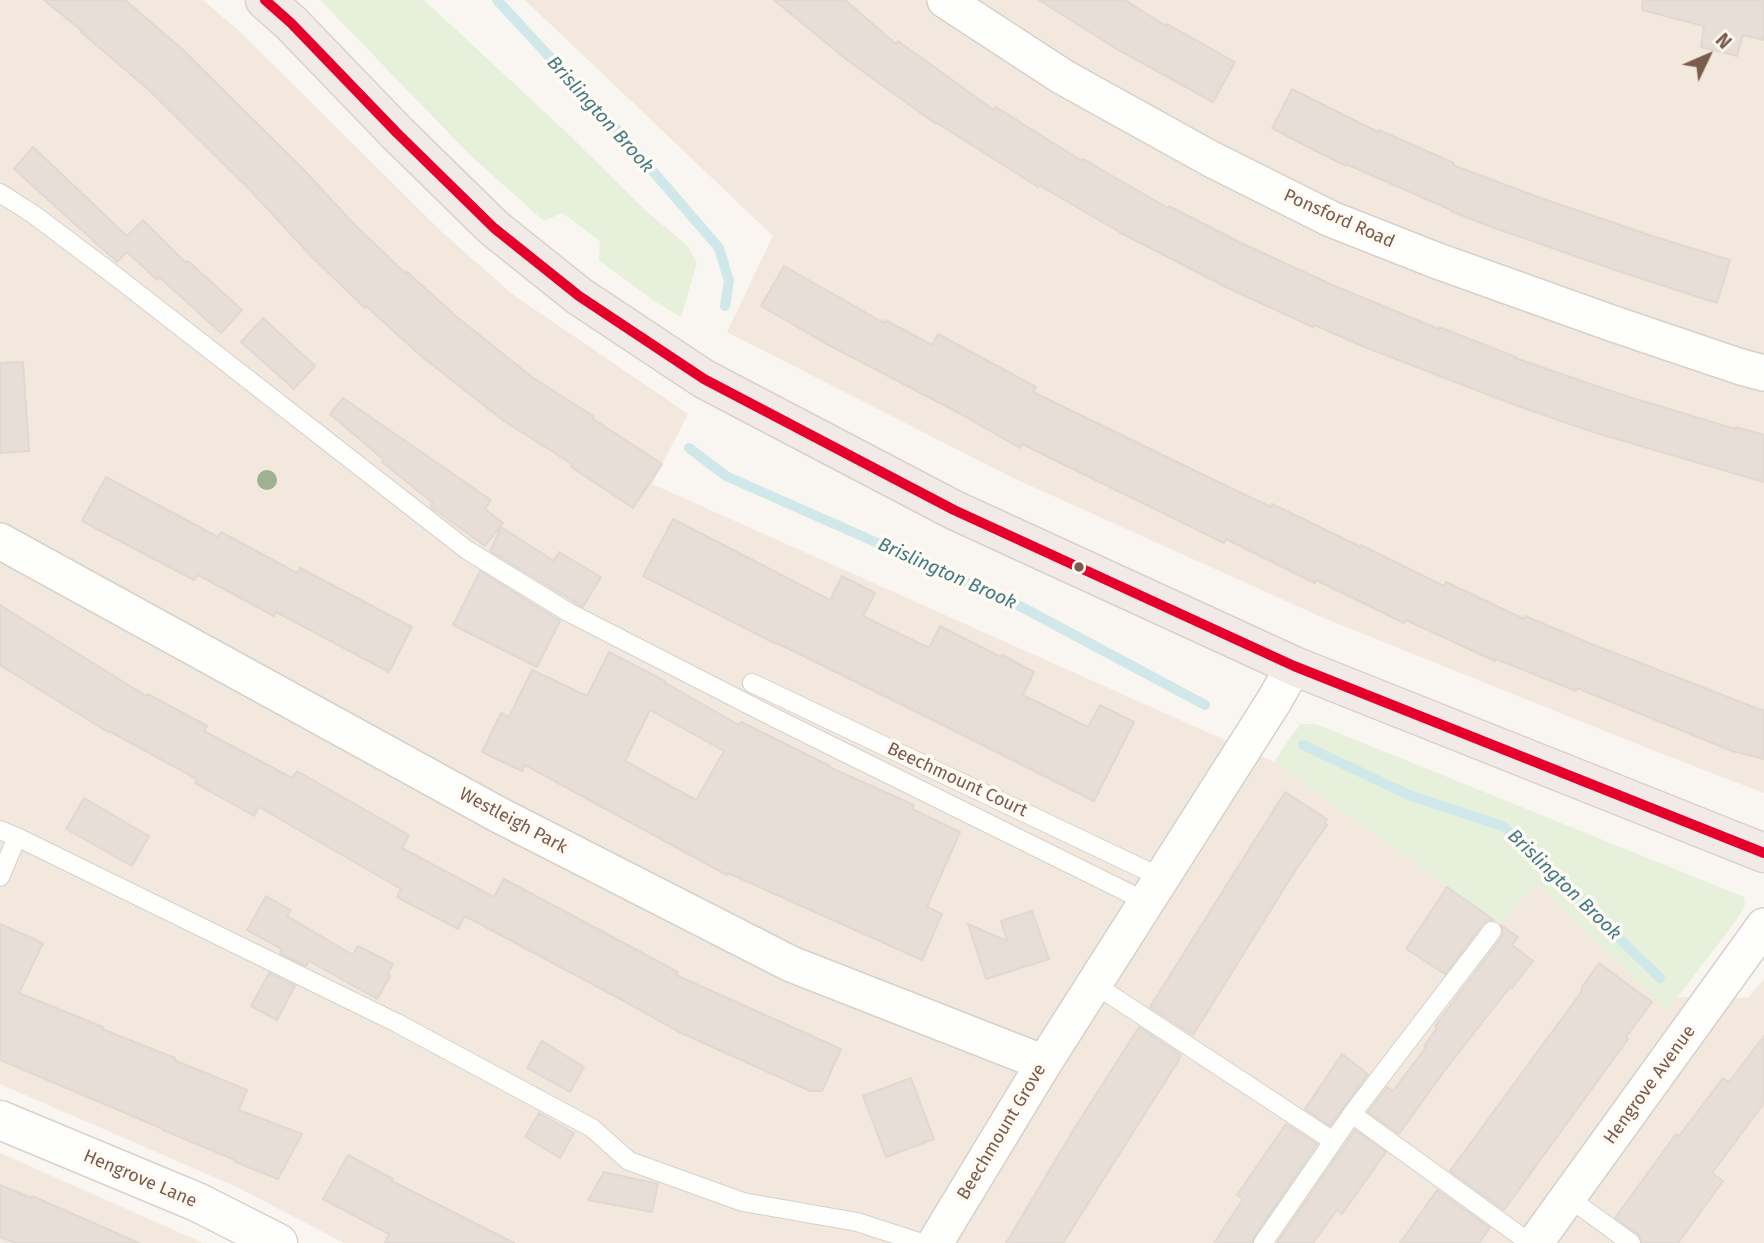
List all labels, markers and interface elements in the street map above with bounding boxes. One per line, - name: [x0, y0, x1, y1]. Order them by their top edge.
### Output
- north arrow: [1673, 21, 1743, 91]
- text: N: [1711, 29, 1736, 54]
- water label: Brislington Brook: [542, 52, 658, 178]
- street label: Ponsford Road: [1280, 185, 1398, 253]
- water label: Brislington Brook: [874, 533, 1020, 615]
- unlabelled marker: [1072, 560, 1086, 574]
- street label: Beechmount Court: [884, 738, 1030, 822]
- street label: Westleigh Park: [455, 783, 571, 859]
- water label: Brislington Brook: [1502, 825, 1626, 945]
- street label: Hengrove Avenue: [1600, 1021, 1700, 1149]
- street label: Beechmount Grove: [953, 1060, 1051, 1204]
- street label: Hengrove Lane: [80, 1145, 200, 1213]

